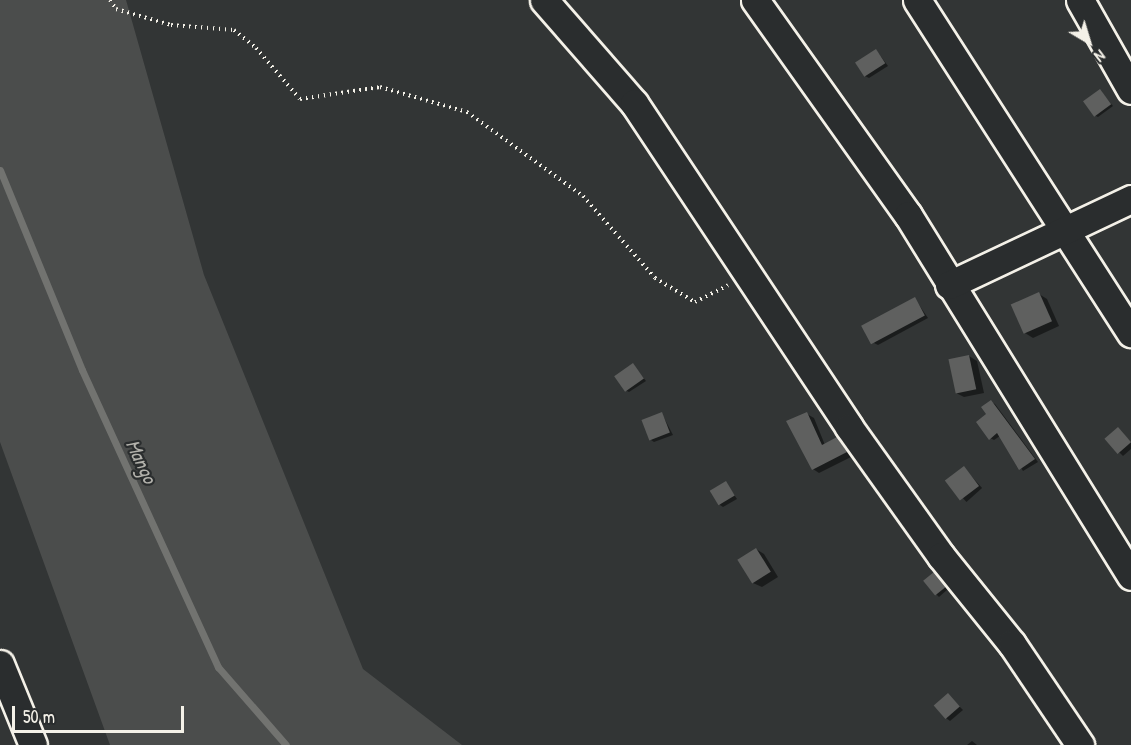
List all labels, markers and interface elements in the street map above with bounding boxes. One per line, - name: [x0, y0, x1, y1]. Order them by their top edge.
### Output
- north arrow: [1059, 12, 1119, 72]
- text: N: [1090, 45, 1110, 67]
- water label: Mango: [121, 435, 163, 487]
- scale bar: [15, 694, 188, 732]
- text: 50 m: [23, 704, 55, 729]

